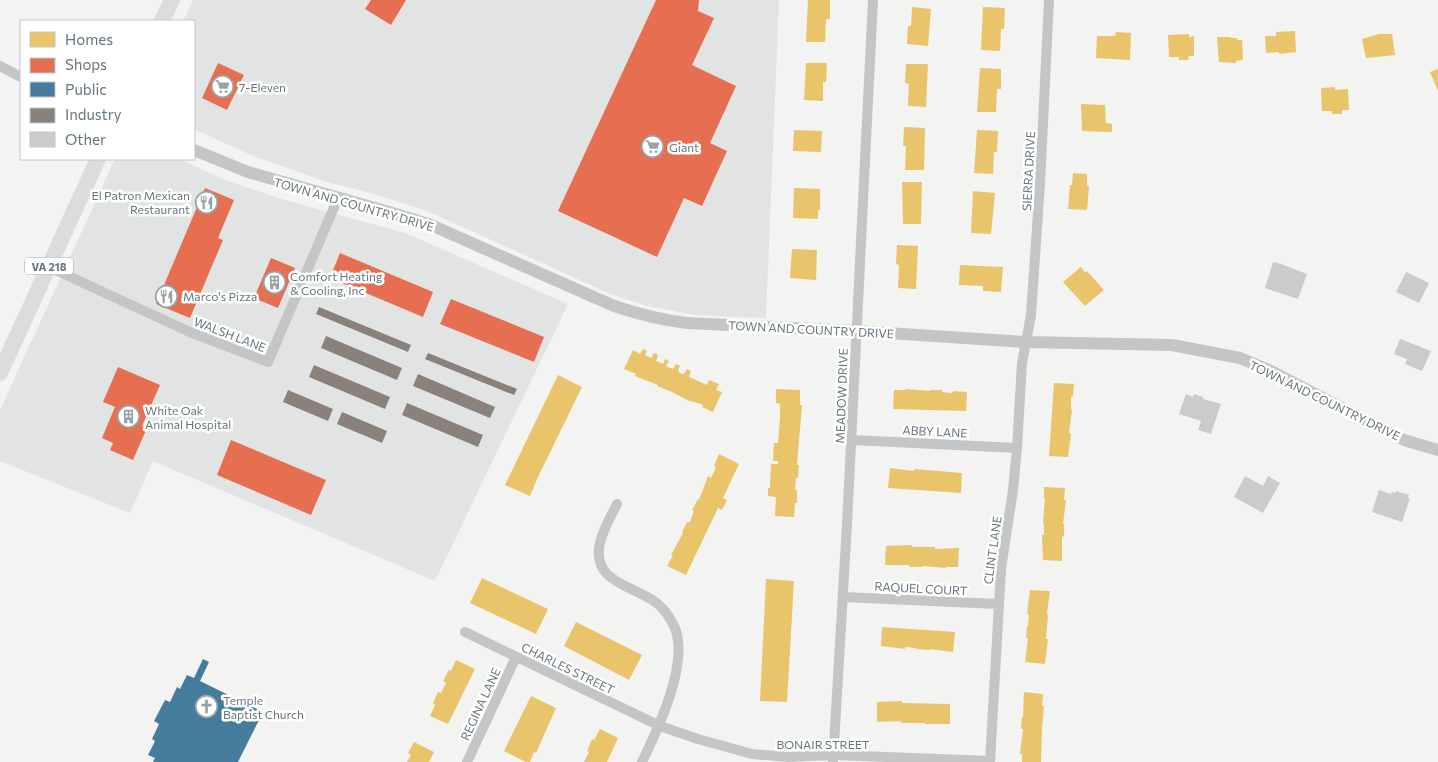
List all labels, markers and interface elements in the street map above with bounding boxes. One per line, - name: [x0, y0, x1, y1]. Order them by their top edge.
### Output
- legend: [20, 20, 195, 160]
- text: Homes: [65, 30, 113, 48]
- text: Shops: [65, 55, 107, 73]
- supermarket icon: 7-Eleven: [211, 75, 235, 99]
- text: Public: [65, 80, 107, 98]
- place label: 7-Eleven: [239, 80, 286, 94]
- text: Industry: [65, 105, 122, 123]
- text: Other: [65, 130, 106, 148]
- street label: SIERRA DRIVE: [1019, 131, 1037, 211]
- supermarket icon: Giant: [641, 135, 665, 159]
- place label: Giant: [669, 140, 699, 154]
- street label: TOWN AND COUNTRY DRIVE: [272, 174, 436, 234]
- place label: El Patron Mexican Restaurant: [92, 188, 190, 216]
- restaurant icon: El Patron Mexican Restaurant: [194, 190, 218, 214]
- road number: VA 218: [25, 258, 73, 274]
- place label: Comfort Heating & Cooling, Inc: [290, 269, 383, 297]
- building icon: Comfort Heating & Cooling, Inc: [262, 271, 286, 295]
- restaurant icon: Marco's Pizza: [155, 284, 179, 308]
- place label: Marco's Pizza: [183, 289, 257, 303]
- street label: WALSH LANE: [192, 314, 268, 354]
- street label: TOWN AND COUNTRY DRIVE: [728, 318, 894, 340]
- street label: MEADOW DRIVE: [832, 348, 850, 444]
- street label: TOWN AND COUNTRY DRIVE: [1247, 357, 1403, 443]
- place label: White Oak Animal Hospital: [145, 403, 231, 431]
- building icon: White Oak Animal Hospital: [117, 405, 141, 429]
- street label: ABBY LANE: [902, 422, 968, 440]
- street label: CLINT LANE: [980, 515, 1004, 585]
- street label: RAQUEL COURT: [874, 579, 968, 597]
- street label: CHARLES STREET: [519, 639, 617, 697]
- street label: REGINA LANE: [457, 666, 503, 742]
- place label: Temple Baptist Church: [223, 693, 304, 721]
- church icon: Temple Baptist Church: [195, 695, 219, 719]
- street label: BONAIR STREET: [776, 737, 870, 751]

